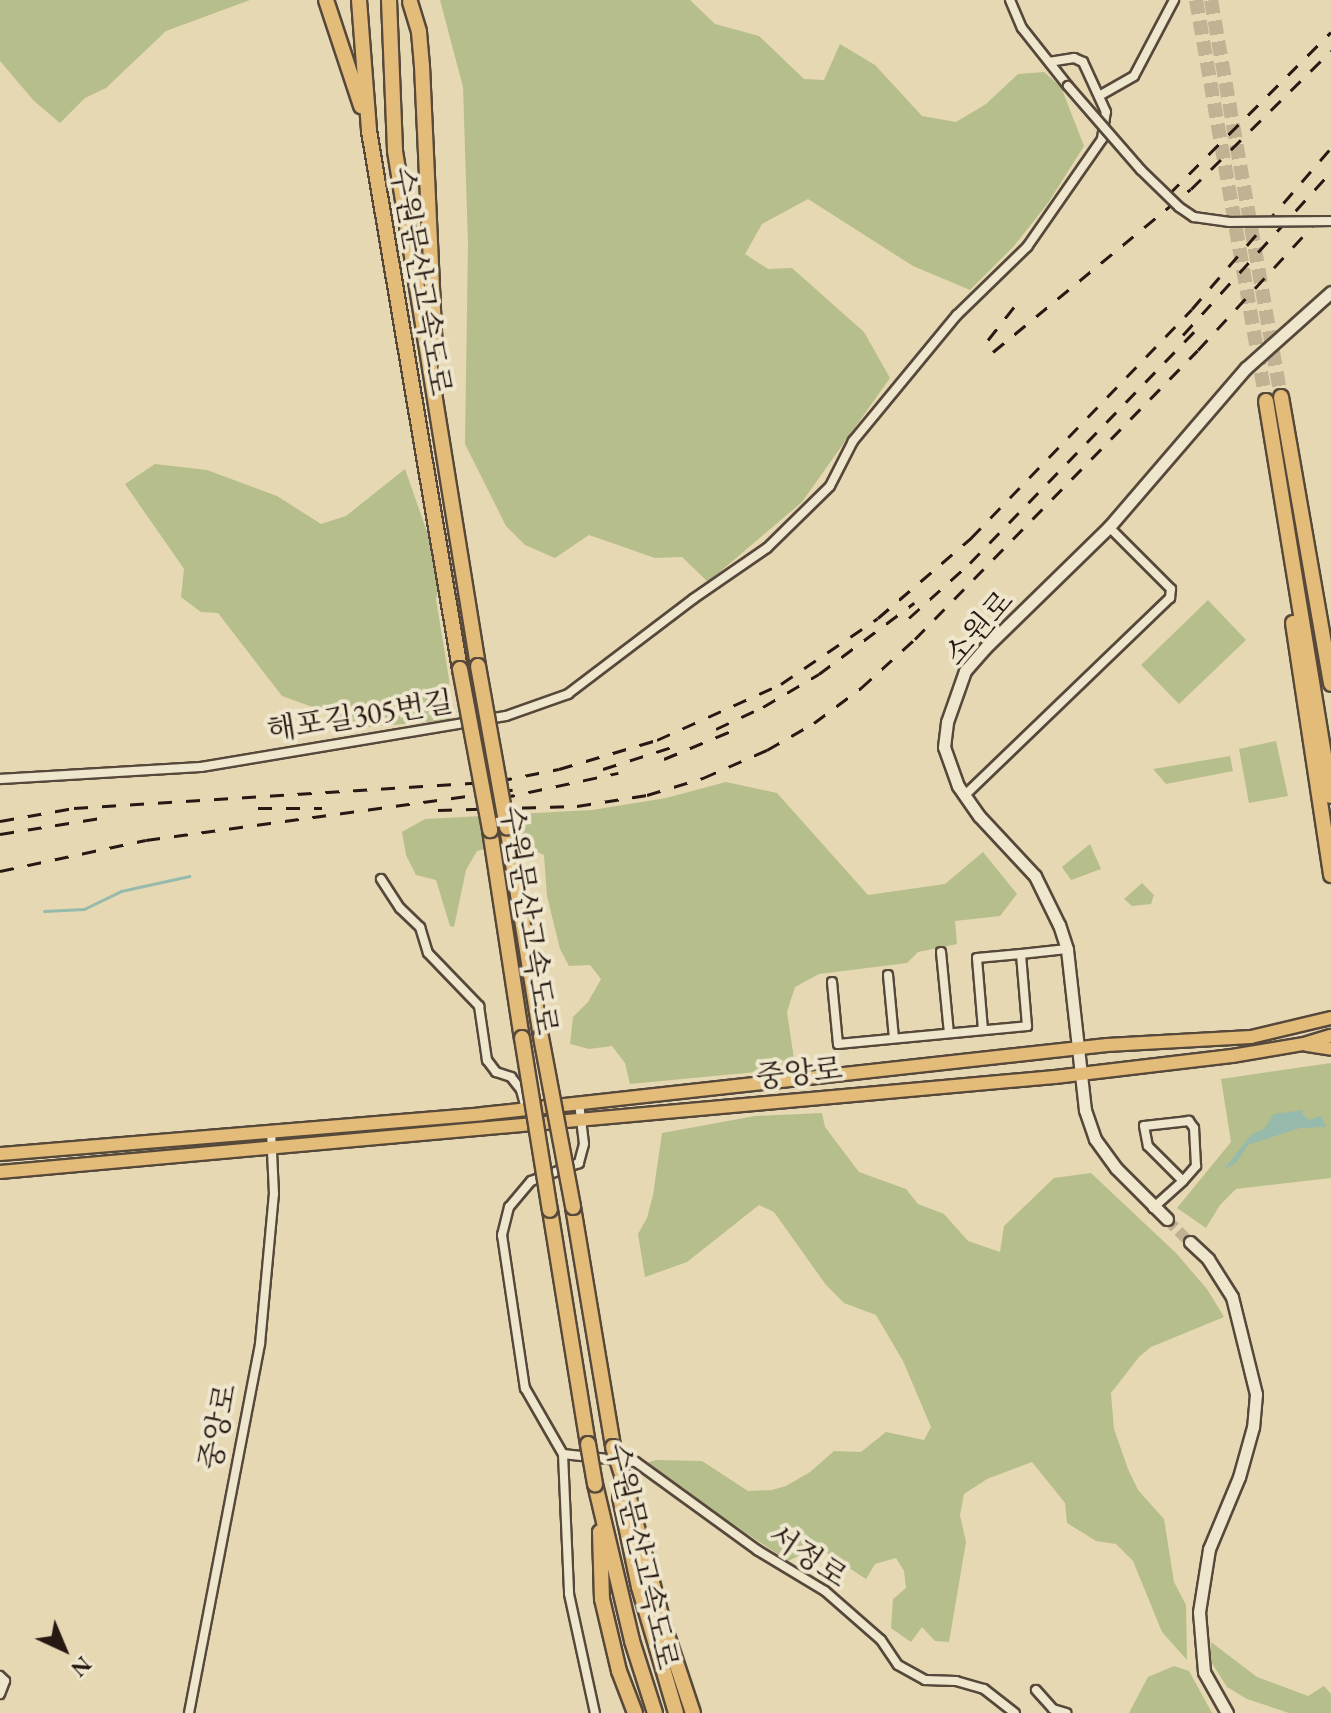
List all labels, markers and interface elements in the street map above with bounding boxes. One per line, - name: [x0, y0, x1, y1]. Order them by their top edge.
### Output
- street label: 수원문산고속도로: [383, 164, 459, 398]
- street label: 소원로: [937, 583, 1021, 673]
- street label: 해포길305번길: [264, 684, 456, 748]
- street label: 수원문산고속도로: [493, 803, 565, 1037]
- street label: 중앙로: [754, 1051, 844, 1095]
- street label: 중앙로: [192, 1381, 244, 1473]
- street label: 수원문산고속도로: [598, 1439, 686, 1673]
- street label: 서정로: [762, 1517, 854, 1595]
- north arrow: [24, 1609, 104, 1689]
- text: N: [65, 1650, 97, 1683]

